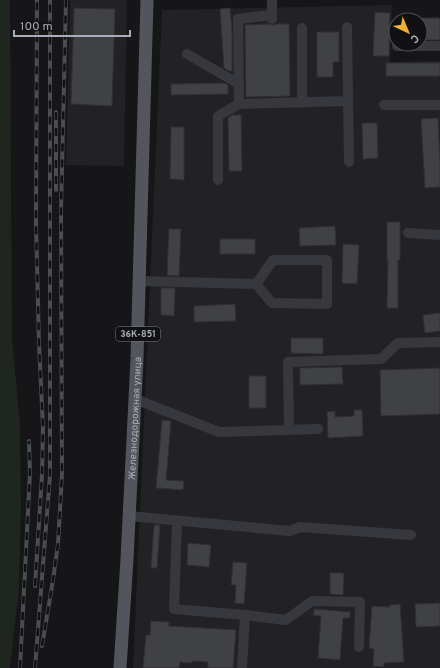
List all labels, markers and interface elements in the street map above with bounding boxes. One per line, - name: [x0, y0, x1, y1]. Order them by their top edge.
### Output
- scale bar: [14, 12, 130, 38]
- north arrow: [388, 12, 428, 52]
- text: 100 m: [20, 19, 53, 35]
- text: С: [407, 31, 422, 46]
- road number: 36К-851: [116, 327, 160, 341]
- street label: Железнодорожная улица: [126, 357, 145, 480]

